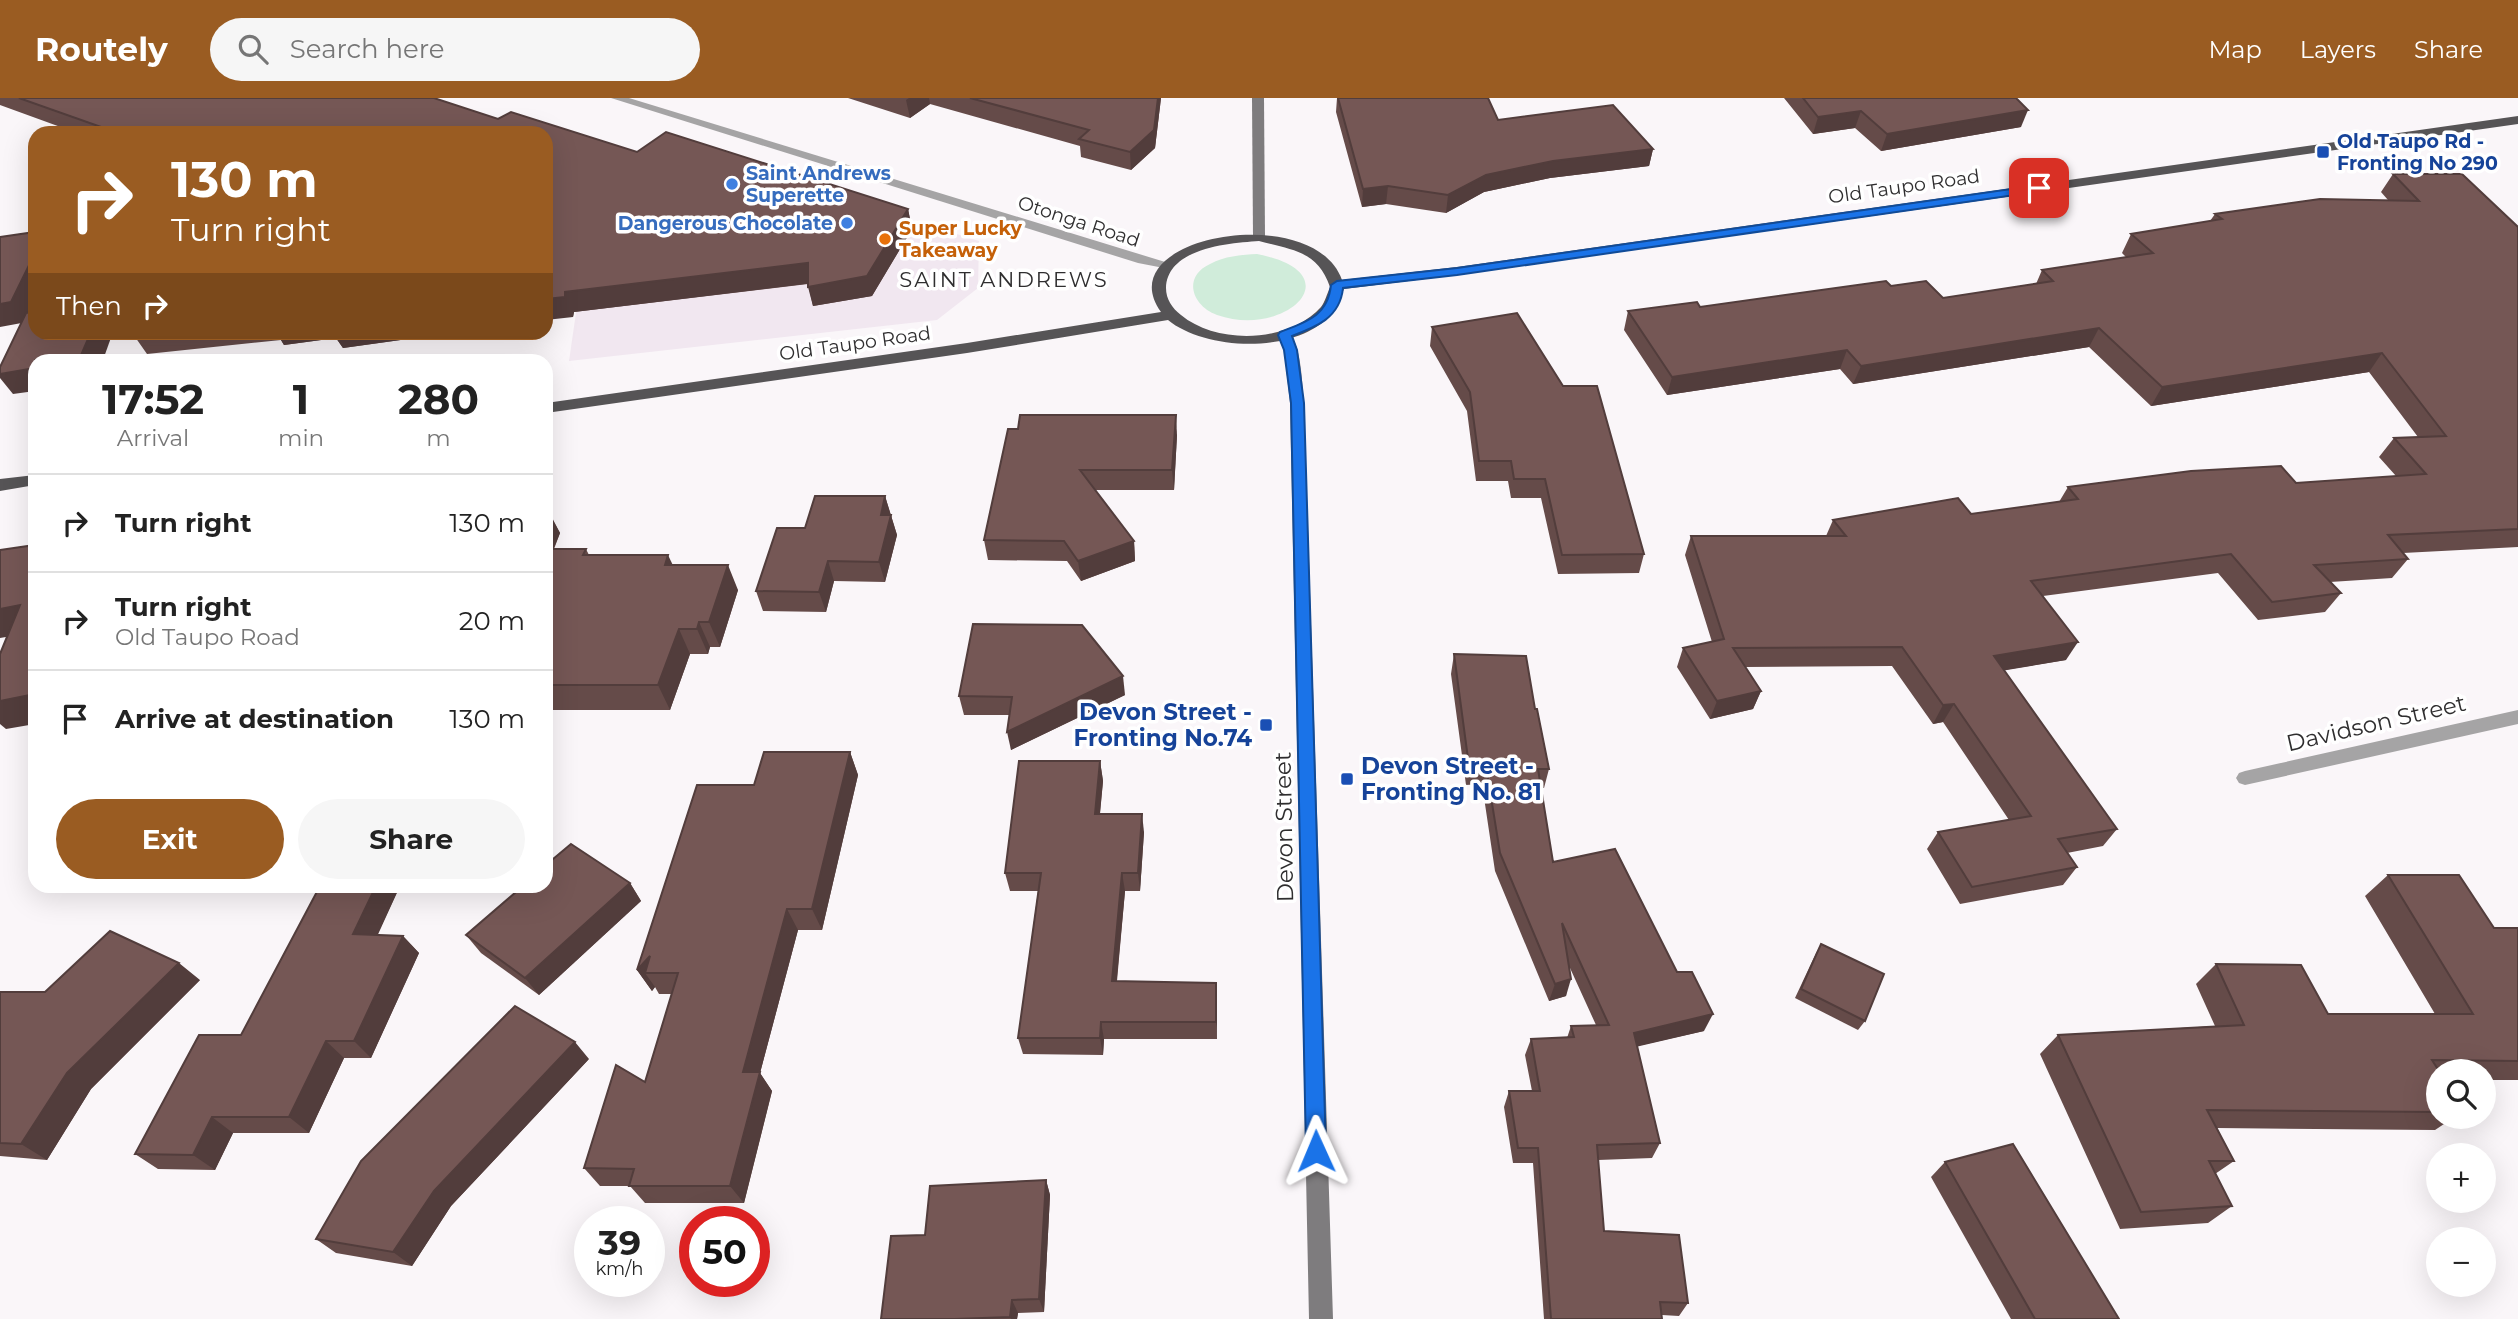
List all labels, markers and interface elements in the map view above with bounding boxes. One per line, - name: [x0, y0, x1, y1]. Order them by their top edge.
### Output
- search box: [210, 18, 700, 81]
- text: Routely: [35, 29, 168, 69]
- icon: search: [234, 30, 272, 68]
- text: Search here: [290, 33, 445, 65]
- text: Map: [2208, 35, 2262, 64]
- text: Layers: [2300, 35, 2376, 64]
- text: Share: [2414, 35, 2483, 64]
- place label: Old Taupo Rd - Fronting No 290: [2337, 130, 2498, 175]
- marker: Old Taupo Rd - Fronting No 290: [2315, 144, 2331, 160]
- text: 130 m: [171, 150, 318, 209]
- icon: right: [56, 154, 147, 245]
- pin: [2009, 158, 2069, 218]
- place label: Saint Andrews Superette: [746, 162, 891, 207]
- street label: Old Taupo Road: [1827, 164, 1981, 209]
- icon: arrive: [2020, 169, 2058, 207]
- marker: Saint Andrews Superette: [724, 176, 740, 192]
- street label: Otonga Road: [1015, 191, 1143, 252]
- text: Turn right: [171, 210, 331, 249]
- place label: Dangerous Chocolate: [618, 212, 833, 235]
- marker: Dangerous Chocolate: [839, 215, 855, 231]
- place label: Super Lucky Takeaway: [899, 217, 1022, 262]
- marker: Super Lucky Takeaway: [877, 231, 893, 247]
- district label: SAINT ANDREWS: [899, 267, 1109, 292]
- icon: right: [136, 287, 174, 325]
- text: Then: [56, 290, 122, 322]
- street label: Old Taupo Road: [778, 321, 932, 366]
- text: 17:52: [102, 373, 204, 425]
- text: 1: [293, 373, 309, 425]
- text: 280: [398, 373, 479, 425]
- text: Arrival: [117, 424, 189, 452]
- text: min: [278, 424, 324, 452]
- text: m: [426, 424, 451, 452]
- icon: right: [56, 504, 94, 542]
- text: Turn right: [115, 507, 251, 539]
- text: 130 m: [449, 507, 525, 539]
- text: Turn right: [115, 591, 251, 623]
- icon: right: [56, 602, 94, 640]
- text: 20 m: [459, 605, 525, 637]
- text: Old Taupo Road: [115, 623, 300, 651]
- street label: Davidson Street: [2284, 689, 2468, 757]
- place label: Devon Street - Fronting No.74: [1074, 698, 1252, 752]
- icon: arrive: [56, 700, 94, 738]
- text: Arrive at destination: [115, 703, 394, 735]
- text: 130 m: [449, 703, 525, 735]
- marker: Devon Street - Fronting No.74: [1258, 717, 1274, 733]
- street label: Devon Street: [1269, 752, 1299, 902]
- place label: Devon Street - Fronting No. 81: [1361, 752, 1542, 806]
- marker: Devon Street - Fronting No. 81: [1339, 771, 1355, 787]
- button: Exit: [56, 799, 284, 879]
- button: Share: [298, 799, 525, 879]
- map controls: [2426, 1059, 2496, 1297]
- button: search: [2426, 1059, 2496, 1129]
- position arrow: [1279, 1114, 1353, 1188]
- button: +: [2426, 1143, 2496, 1213]
- speed limit sign: 50: [679, 1206, 770, 1297]
- text: 39: [598, 1221, 641, 1264]
- button: −: [2426, 1227, 2496, 1297]
- text: km/h: [595, 1258, 644, 1280]

